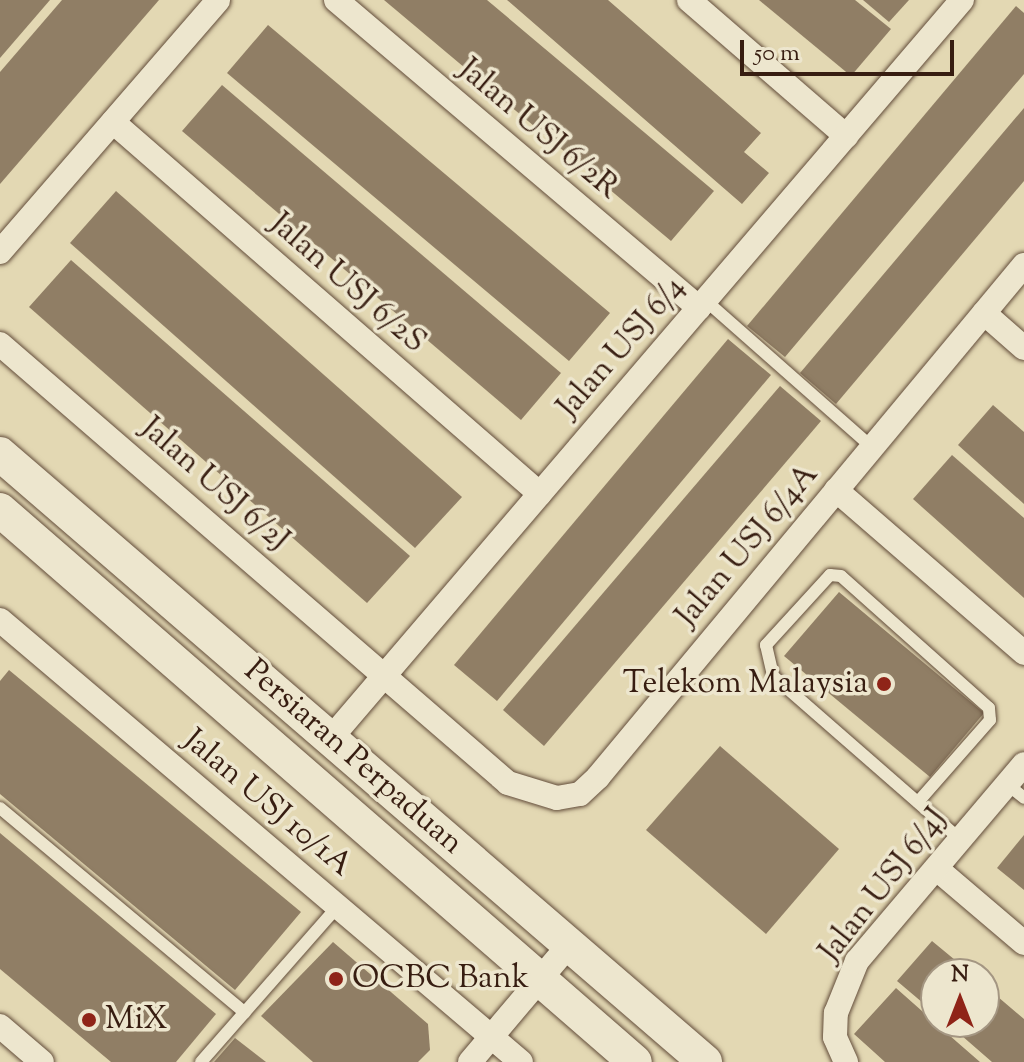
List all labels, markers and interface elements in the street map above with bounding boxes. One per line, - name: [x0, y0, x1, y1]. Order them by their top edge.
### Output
- scale bar: [744, 24, 958, 74]
- text: 50 m: [754, 37, 800, 71]
- street label: Jalan USJ 6/2R: [450, 52, 626, 208]
- street label: Jalan USJ 6/2S: [261, 206, 433, 362]
- street label: Jalan USJ 6/4: [550, 269, 694, 427]
- street label: Jalan USJ 6/2J: [132, 410, 296, 560]
- street label: Jalan USJ 6/4A: [669, 457, 827, 635]
- street label: Persiaran Perpaduan: [236, 652, 470, 864]
- place label: Telekom Malaysia: [623, 665, 868, 703]
- marker: Telekom Malaysia: [875, 675, 893, 693]
- street label: Jalan USJ 10/1A: [175, 722, 359, 886]
- street label: Jalan USJ 6/4J: [812, 802, 956, 970]
- north arrow: [920, 958, 1000, 1038]
- place label: OCBC Bank: [352, 960, 529, 998]
- text: N: [951, 960, 969, 992]
- marker: OCBC Bank: [327, 970, 345, 988]
- place label: MiX: [105, 1001, 168, 1039]
- marker: MiX: [80, 1011, 98, 1029]

